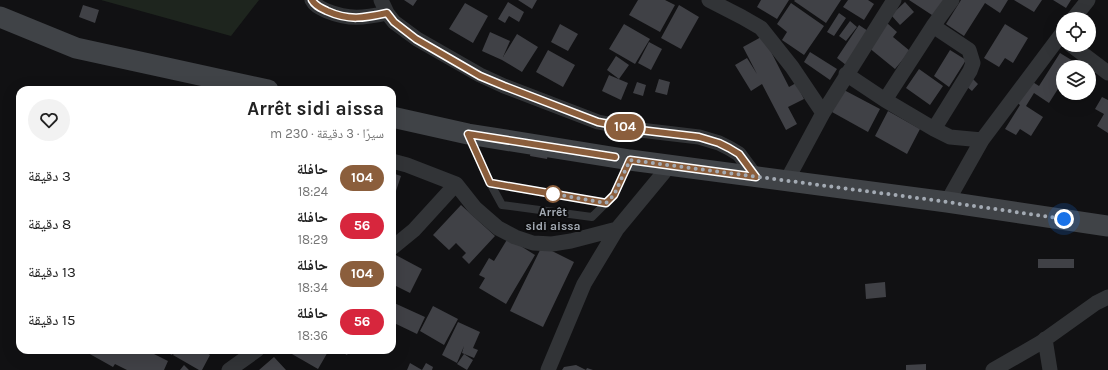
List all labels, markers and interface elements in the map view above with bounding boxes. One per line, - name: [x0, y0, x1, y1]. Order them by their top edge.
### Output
- map controls: [1056, 12, 1096, 100]
- button: locate: [1056, 12, 1096, 52]
- button: layers: [1056, 60, 1096, 100]
- text: Arrêt sidi aissa: [247, 98, 384, 120]
- button: heart: [28, 99, 70, 141]
- line badge: 104: [602, 114, 648, 140]
- text: 104: [614, 118, 636, 135]
- text: سيرًا · 3 دقيقة · 230 m: [270, 126, 384, 141]
- text: حافلة: [297, 160, 328, 178]
- text: 3 دقيقة: [28, 167, 71, 185]
- text: 104: [351, 169, 373, 186]
- text: 18:24: [298, 184, 328, 199]
- marker: Arrêt sidi aissa: [544, 185, 562, 203]
- place label: Arrêt sidi aissa: [525, 205, 581, 233]
- text: حافلة: [297, 208, 328, 226]
- your location: [1054, 209, 1074, 229]
- text: 8 دقيقة: [28, 215, 71, 233]
- text: 56: [354, 217, 370, 234]
- text: 18:29: [298, 232, 328, 247]
- text: حافلة: [297, 256, 328, 274]
- text: 13 دقيقة: [28, 263, 76, 281]
- text: 104: [351, 265, 373, 282]
- text: 18:34: [298, 280, 328, 295]
- text: حافلة: [297, 304, 328, 322]
- text: 15 دقيقة: [28, 311, 76, 329]
- text: 56: [354, 313, 370, 330]
- text: 18:36: [298, 328, 328, 343]

